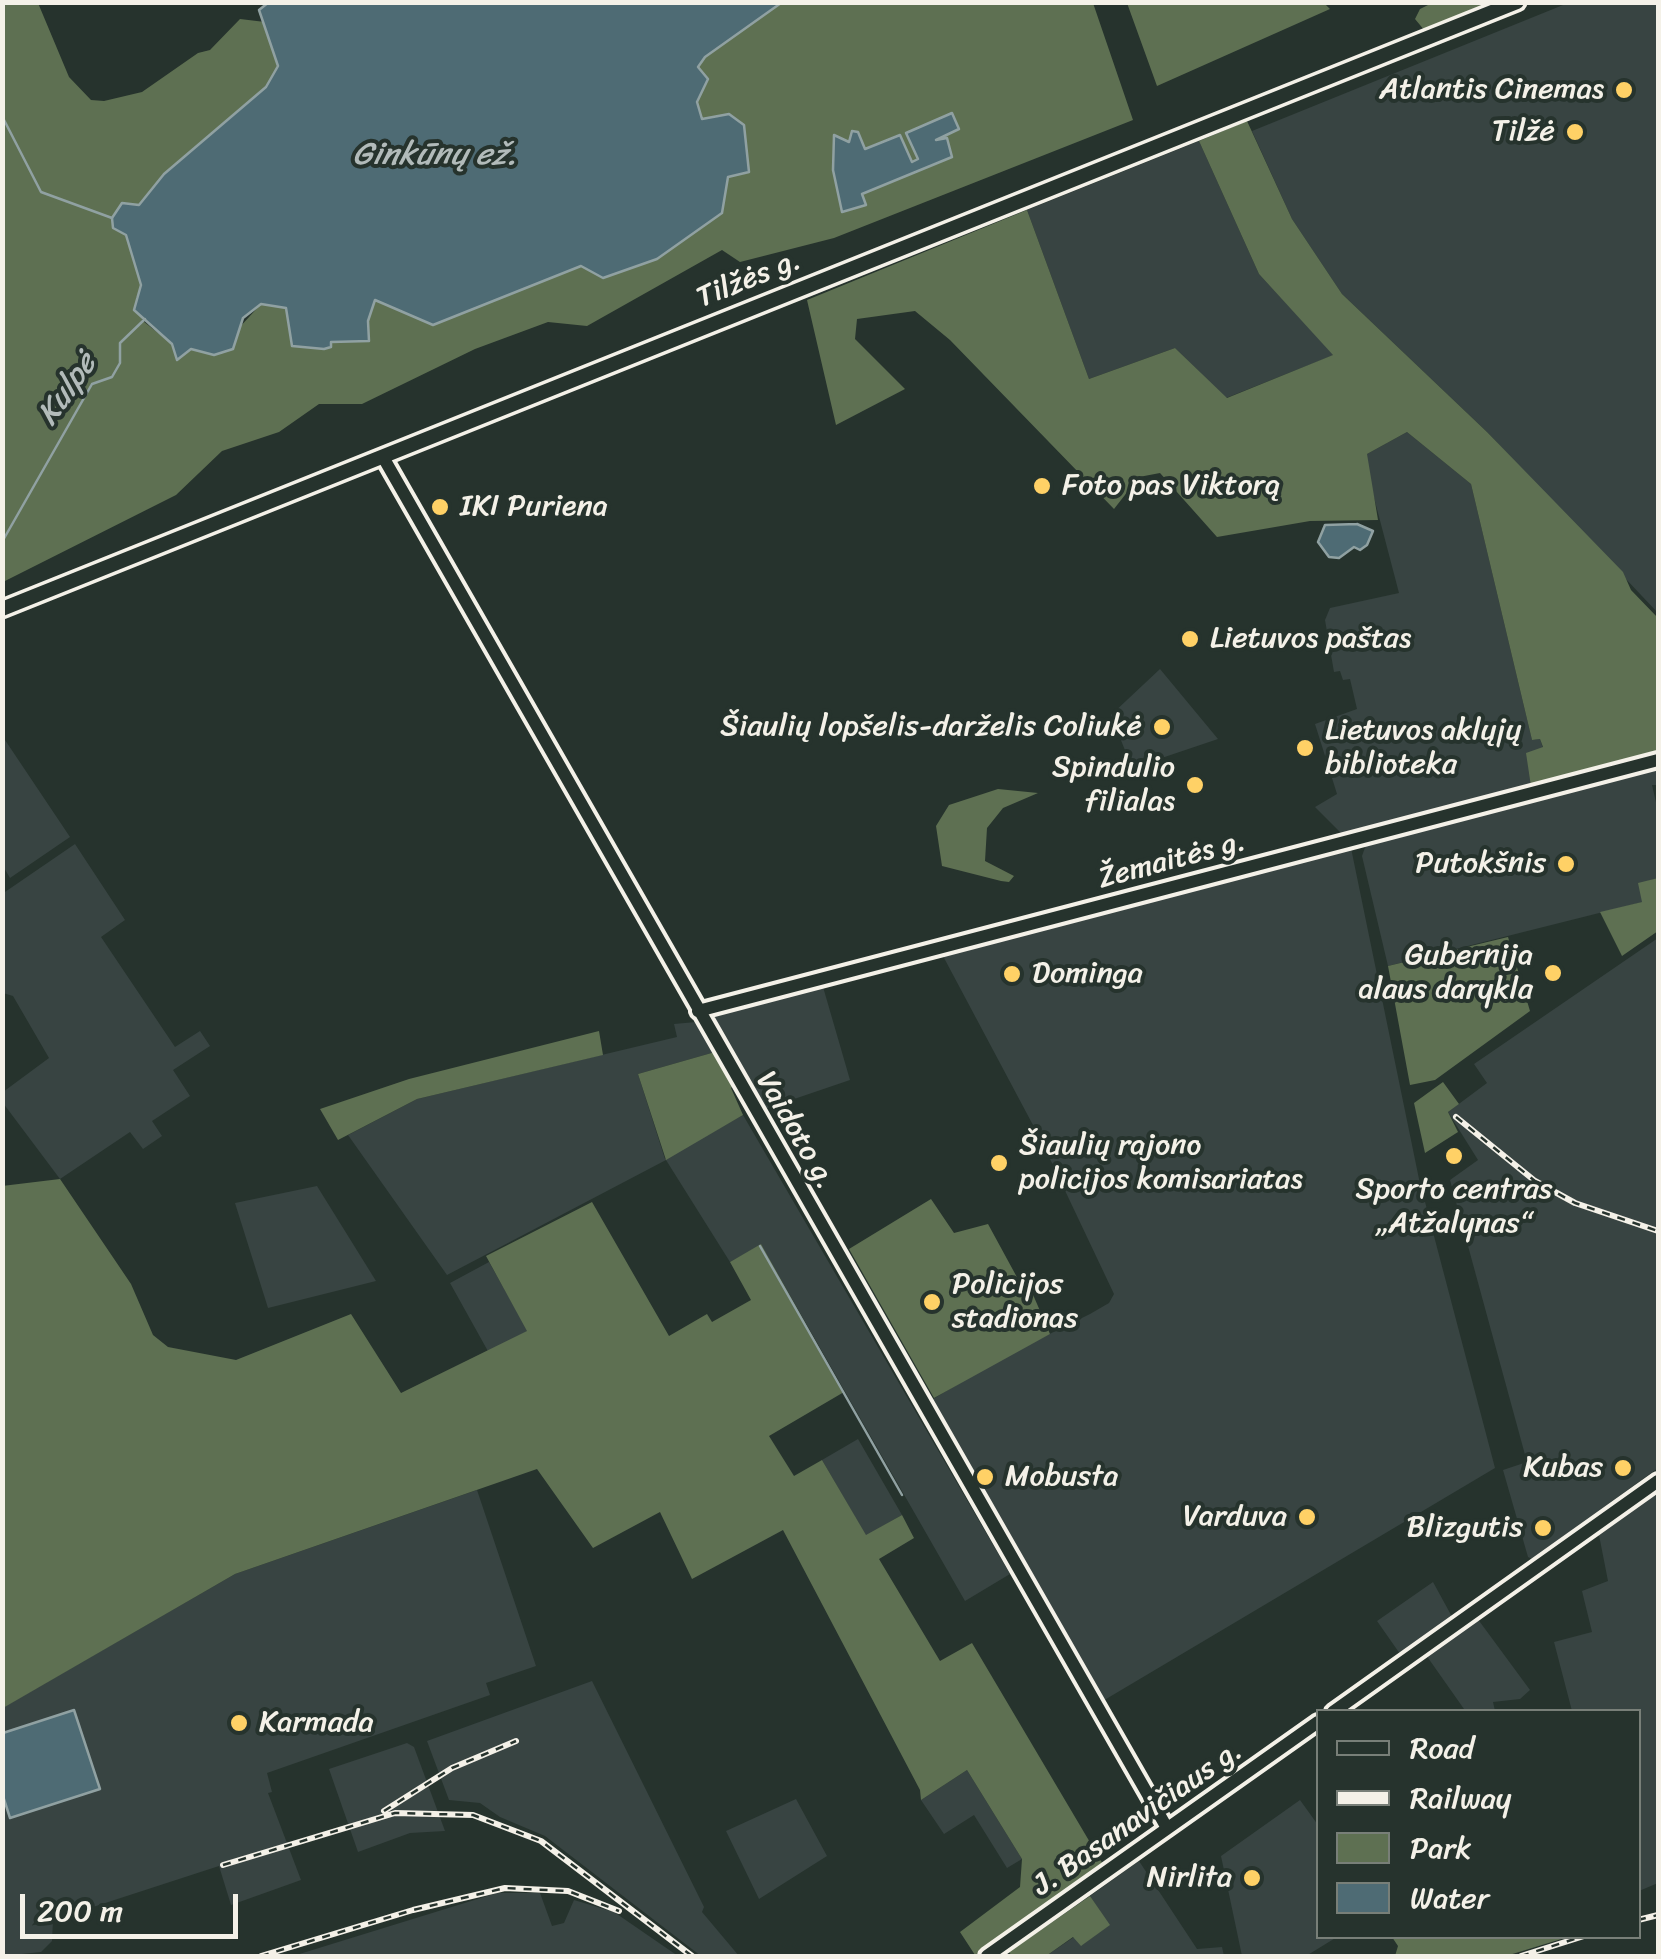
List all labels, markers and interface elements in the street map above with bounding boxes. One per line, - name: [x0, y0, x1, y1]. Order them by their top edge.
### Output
- place label: Atlantis Cinemas: [1379, 72, 1604, 108]
- marker: Atlantis Cinemas: [1613, 79, 1635, 101]
- place label: Tilžė: [1492, 114, 1555, 150]
- marker: Tilžė: [1564, 121, 1586, 143]
- water label: Ginkūnų ež.: [353, 137, 517, 175]
- street label: Tilžės g.: [692, 243, 806, 317]
- water label: Kulpė: [30, 347, 106, 433]
- place label: Foto pas Viktorą: [1062, 468, 1280, 504]
- marker: Foto pas Viktorą: [1031, 475, 1053, 497]
- place label: IKI Puriena: [460, 489, 608, 525]
- marker: IKI Puriena: [429, 496, 451, 518]
- place label: Lietuvos paštas: [1210, 621, 1411, 657]
- marker: Lietuvos paštas: [1179, 628, 1201, 650]
- place label: Šiaulių lopšelis-darželis Coliukė: [720, 709, 1142, 745]
- place label: Lietuvos aklųjų biblioteka: [1325, 713, 1521, 784]
- marker: Šiaulių lopšelis-darželis Coliukė: [1151, 716, 1173, 738]
- marker: Lietuvos aklųjų biblioteka: [1294, 737, 1316, 759]
- place label: Spindulio filialas: [1052, 750, 1175, 820]
- marker: Spindulio filialas: [1184, 774, 1206, 796]
- street label: Žemaitės g.: [1094, 824, 1250, 898]
- place label: Putokšnis: [1415, 846, 1546, 882]
- marker: Putokšnis: [1555, 853, 1577, 875]
- place label: Gubernija alaus darykla: [1359, 938, 1533, 1008]
- place label: Dominga: [1032, 956, 1143, 992]
- marker: Gubernija alaus darykla: [1542, 962, 1564, 984]
- marker: Dominga: [1001, 963, 1023, 985]
- street label: Vaidoto g.: [747, 1066, 843, 1196]
- place label: Šiaulių rajono policijos komisariatas: [1019, 1128, 1303, 1198]
- marker: Sporto centras „Atžalynas“: [1443, 1145, 1465, 1167]
- marker: Šiaulių rajono policijos komisariatas: [988, 1152, 1010, 1174]
- place label: Sporto centras „Atžalynas“: [1355, 1172, 1553, 1242]
- place label: Policijos stadionas: [952, 1267, 1078, 1338]
- marker: Policijos stadionas: [921, 1291, 943, 1313]
- place label: Kubas: [1523, 1450, 1603, 1486]
- marker: Kubas: [1612, 1457, 1634, 1479]
- place label: Mobusta: [1005, 1459, 1118, 1495]
- marker: Mobusta: [974, 1466, 996, 1488]
- place label: Varduva: [1183, 1499, 1287, 1535]
- marker: Varduva: [1296, 1506, 1318, 1528]
- place label: Blizgutis: [1407, 1510, 1523, 1546]
- marker: Blizgutis: [1532, 1517, 1554, 1539]
- place label: Karmada: [259, 1705, 374, 1741]
- legend: [1316, 1709, 1641, 1939]
- marker: Karmada: [228, 1712, 250, 1734]
- text: Road: [1410, 1721, 1474, 1775]
- street label: J. Basanavičiaus g.: [1026, 1733, 1250, 1905]
- text: Railway: [1410, 1771, 1511, 1825]
- text: Park: [1410, 1821, 1472, 1875]
- place label: Nirlita: [1147, 1860, 1232, 1896]
- marker: Nirlita: [1241, 1867, 1263, 1889]
- text: Water: [1410, 1871, 1489, 1925]
- scale bar: [25, 1874, 242, 1936]
- text: 200 m: [37, 1884, 123, 1938]

